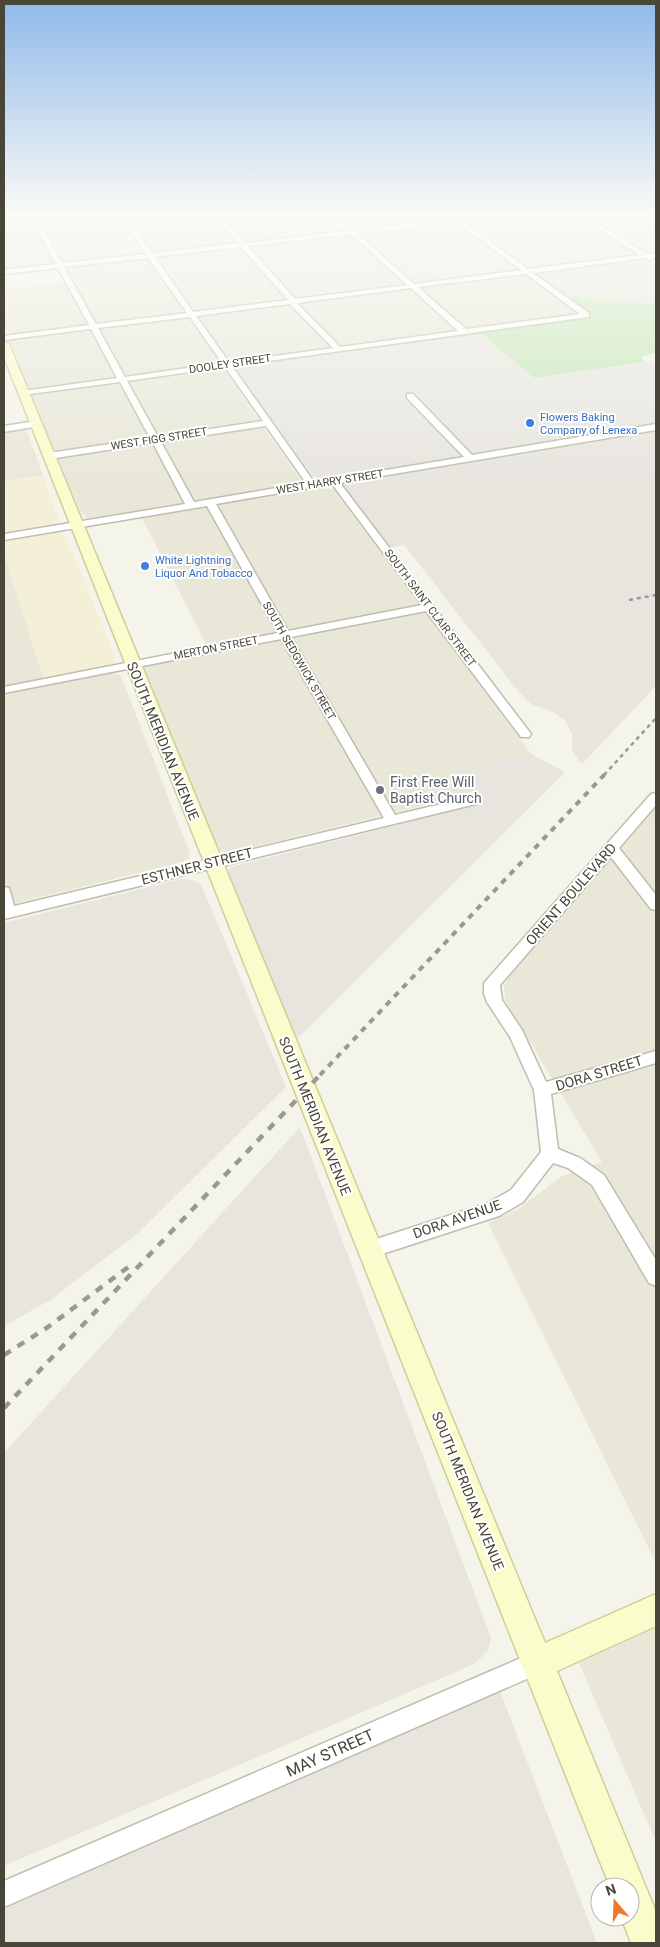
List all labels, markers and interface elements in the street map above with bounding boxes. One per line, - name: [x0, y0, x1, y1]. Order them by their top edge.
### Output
- street label: DOOLEY STREET: [188, 352, 272, 376]
- place label: Flowers Baking Company of Lenexa: [540, 411, 637, 437]
- marker: Flowers Baking Company of Lenexa: [524, 417, 536, 429]
- street label: WEST FIGG STREET: [110, 425, 209, 453]
- street label: WEST HARRY STREET: [275, 467, 385, 497]
- street label: SOUTH SAINT CLAIR STREET: [382, 547, 479, 670]
- place label: White Lightning Liquor And Tobacco: [155, 554, 253, 580]
- marker: White Lightning Liquor And Tobacco: [139, 560, 151, 572]
- street label: SOUTH SEDGWICK STREET: [260, 600, 338, 723]
- street label: MERTON STREET: [173, 633, 260, 663]
- street label: SOUTH MERIDIAN AVENUE: [124, 659, 202, 823]
- place label: First Free Will Baptist Church: [390, 774, 482, 806]
- marker: First Free Will Baptist Church: [374, 784, 386, 796]
- street label: ORIENT BOULEVARD: [522, 840, 620, 948]
- street label: ESTHNER STREET: [140, 844, 255, 888]
- street label: SOUTH MERIDIAN AVENUE: [276, 1034, 354, 1198]
- street label: DORA STREET: [554, 1052, 645, 1094]
- street label: DORA AVENUE: [411, 1196, 503, 1242]
- street label: SOUTH MERIDIAN AVENUE: [429, 1409, 507, 1573]
- street label: MAY STREET: [283, 1725, 377, 1781]
- north arrow: [590, 1877, 640, 1927]
- text: N: [603, 1881, 618, 1899]

